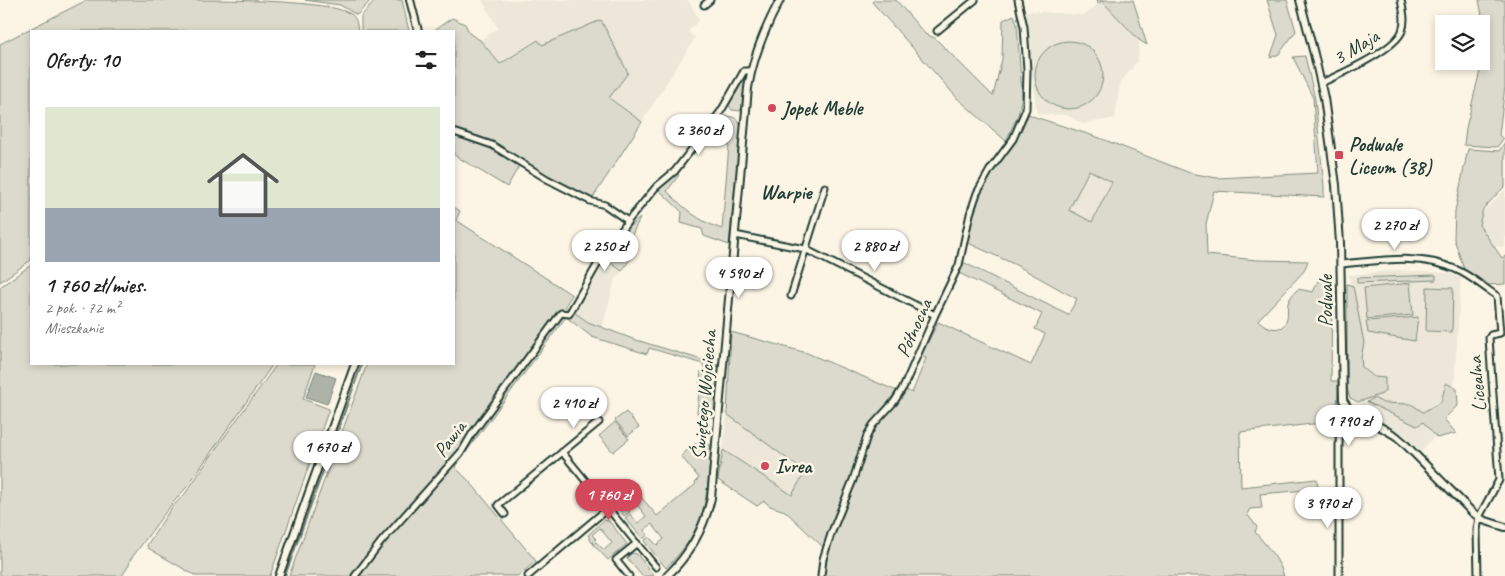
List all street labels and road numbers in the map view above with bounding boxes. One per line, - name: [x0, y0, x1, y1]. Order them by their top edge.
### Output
- street label: 3 Maja: [1329, 23, 1385, 70]
- street label: Podwale: [1313, 274, 1338, 327]
- street label: Północna: [890, 293, 939, 361]
- street label: Świętego Wojciecha: [686, 327, 722, 461]
- street label: Licealna: [1462, 354, 1492, 413]
- street label: Pawia: [428, 414, 473, 462]

